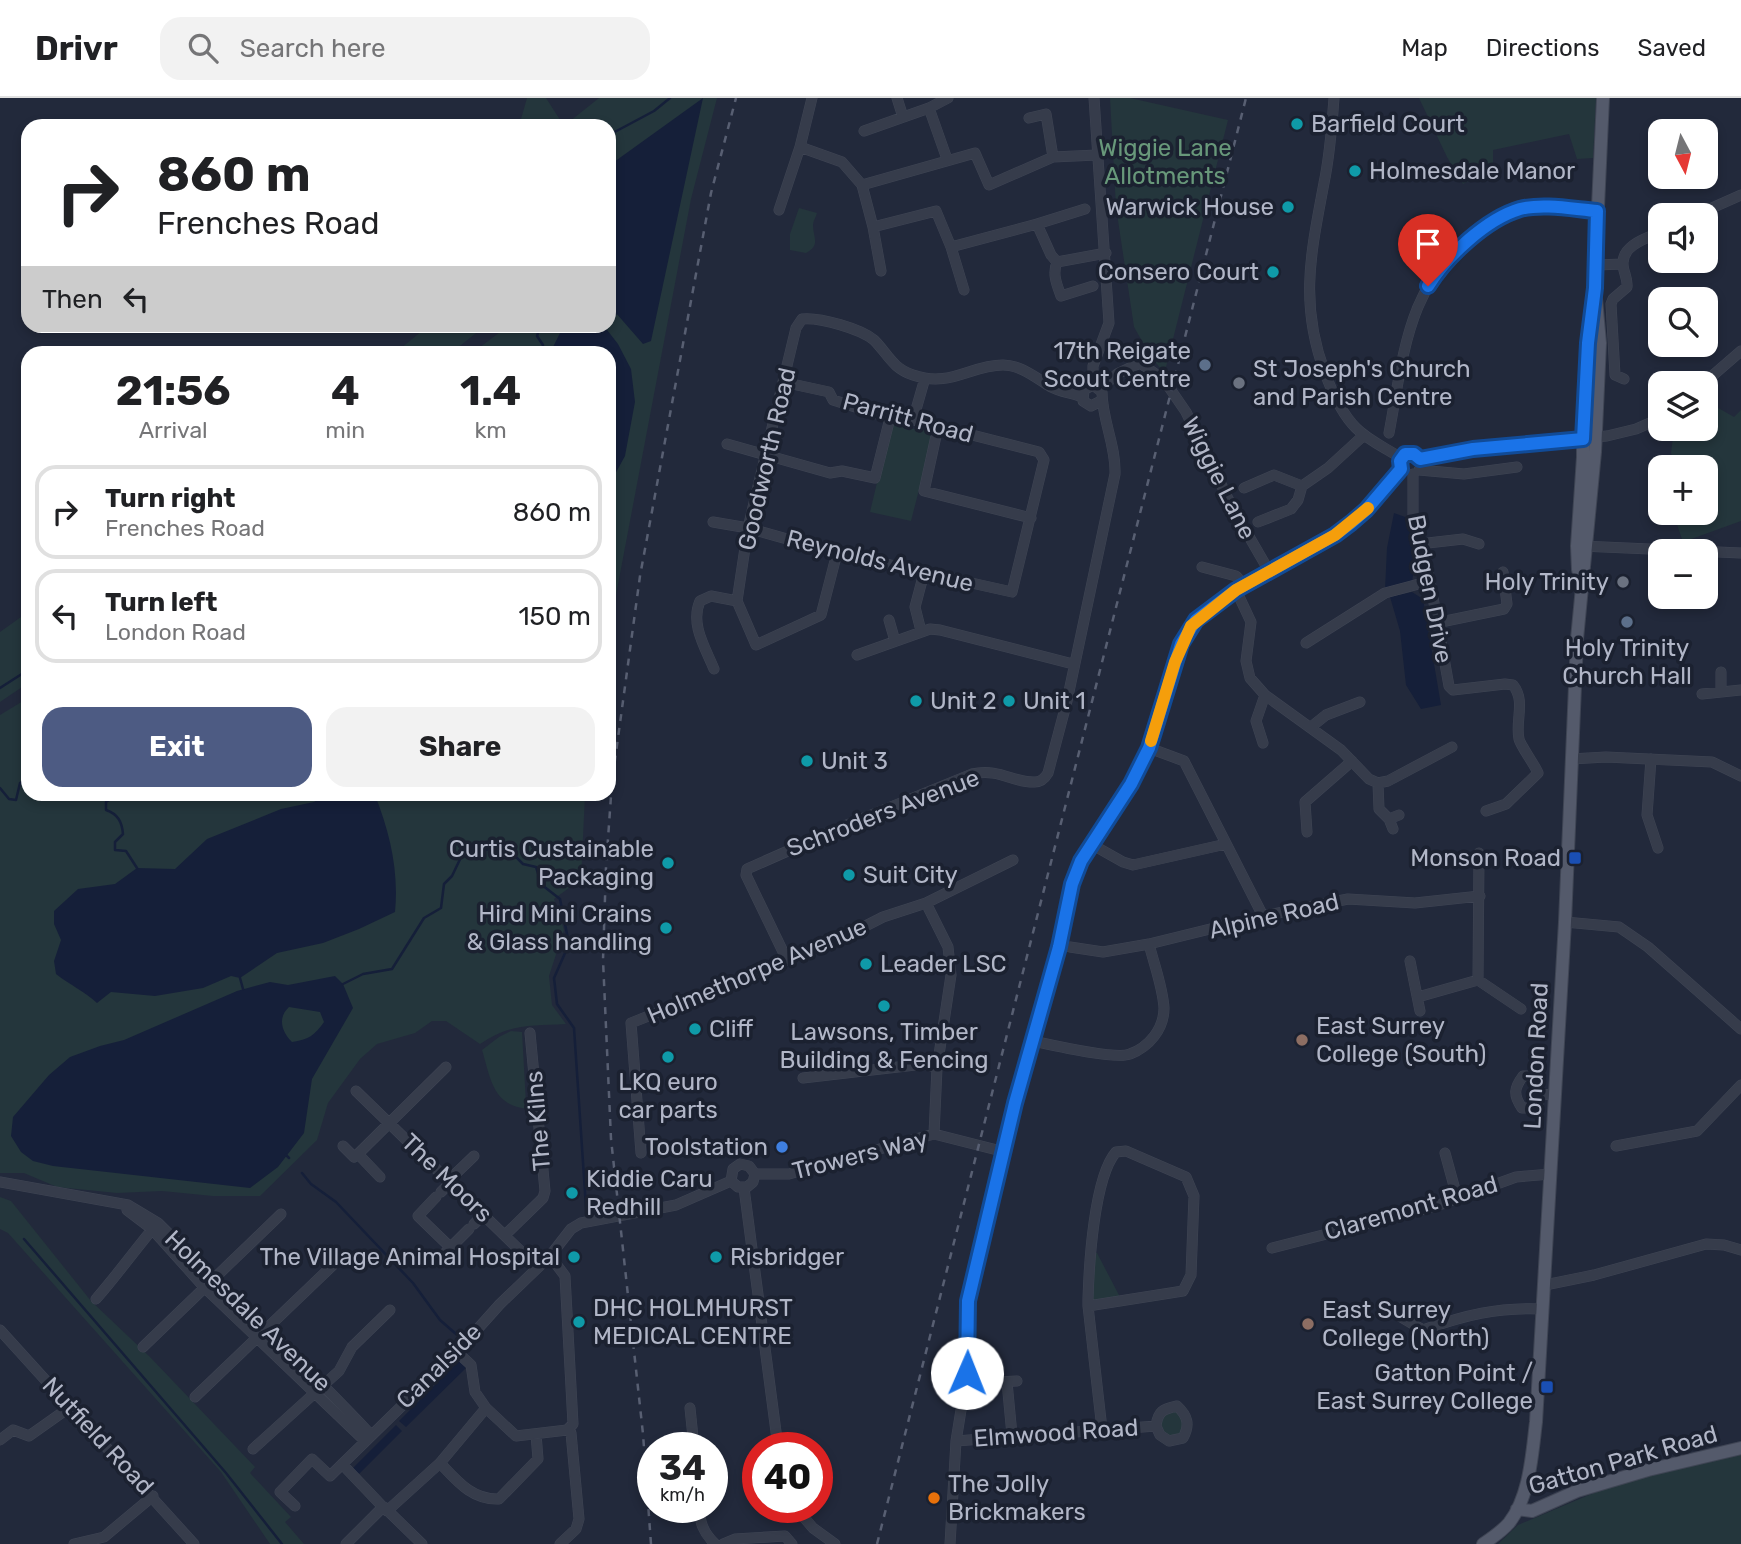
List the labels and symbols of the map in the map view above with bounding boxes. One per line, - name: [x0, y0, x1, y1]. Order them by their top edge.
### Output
- place label: Barfield Court: [1311, 110, 1465, 138]
- marker: Barfield Court: [1289, 116, 1305, 132]
- north arrow: [1648, 119, 1718, 189]
- park label: Wiggie Lane Allotments: [1098, 134, 1232, 190]
- place label: Holmesdale Manor: [1369, 157, 1575, 185]
- marker: Holmesdale Manor: [1347, 163, 1363, 179]
- place label: Warwick House: [1106, 193, 1274, 221]
- marker: Warwick House: [1280, 199, 1296, 215]
- pin: [1398, 214, 1458, 286]
- place label: Consero Court: [1098, 258, 1259, 286]
- marker: Consero Court: [1265, 264, 1281, 280]
- place label: 17th Reigate Scout Centre: [1044, 337, 1191, 393]
- place label: St Joseph's Church and Parish Centre: [1253, 355, 1471, 411]
- marker: 17th Reigate Scout Centre: [1197, 357, 1213, 373]
- street label: Goodworth Road: [732, 365, 802, 553]
- marker: St Joseph's Church and Parish Centre: [1231, 375, 1247, 391]
- street label: Parritt Road: [840, 387, 976, 449]
- street label: Wiggie Lane: [1176, 412, 1262, 544]
- street label: Budgen Drive: [1402, 512, 1458, 666]
- street label: Reynolds Avenue: [784, 524, 976, 598]
- place label: Holy Trinity: [1485, 568, 1609, 596]
- marker: Holy Trinity: [1615, 574, 1631, 590]
- marker: Holy Trinity Church Hall: [1619, 614, 1635, 630]
- place label: Holy Trinity Church Hall: [1562, 634, 1692, 690]
- place label: Unit 2: [930, 687, 997, 715]
- place label: Unit 1: [1023, 687, 1086, 715]
- marker: Unit 2: [908, 693, 924, 709]
- marker: Unit 1: [1001, 693, 1017, 709]
- place label: Unit 3: [821, 747, 888, 775]
- marker: Unit 3: [799, 753, 815, 769]
- street label: Schroders Avenue: [783, 763, 983, 863]
- place label: Curtis Custainable Packaging: [449, 835, 654, 891]
- place label: Monson Road: [1410, 844, 1561, 872]
- marker: Monson Road: [1567, 850, 1583, 866]
- marker: Curtis Custainable Packaging: [660, 855, 676, 871]
- place label: Suit City: [863, 861, 958, 889]
- marker: Suit City: [841, 867, 857, 883]
- street label: Alpine Road: [1206, 887, 1342, 945]
- place label: Hird Mini Crains & Glass handling: [466, 900, 652, 956]
- street label: Holmethorpe Avenue: [643, 912, 871, 1030]
- marker: Hird Mini Crains & Glass handling: [658, 920, 674, 936]
- place label: Leader LSC: [880, 950, 1007, 978]
- marker: Leader LSC: [858, 956, 874, 972]
- street label: London Road: [1518, 982, 1554, 1130]
- marker: Lawsons, Timber Building & Fencing: [876, 998, 892, 1014]
- place label: East Surrey College (South): [1316, 1012, 1487, 1068]
- place label: Cliff: [709, 1015, 754, 1043]
- place label: Lawsons, Timber Building & Fencing: [779, 1018, 989, 1074]
- marker: Cliff: [687, 1021, 703, 1037]
- marker: East Surrey College (South): [1294, 1032, 1310, 1048]
- marker: LKQ euro car parts: [660, 1049, 676, 1065]
- place label: LKQ euro car parts: [618, 1068, 718, 1124]
- street label: The Kilns: [520, 1070, 556, 1172]
- street label: Trowers Way: [789, 1125, 931, 1185]
- street label: The Moors: [396, 1128, 498, 1228]
- place label: Toolstation: [645, 1133, 768, 1161]
- marker: Toolstation: [774, 1139, 790, 1155]
- place label: Kiddie Caru Redhill: [586, 1165, 713, 1221]
- street label: Claremont Road: [1321, 1170, 1501, 1246]
- marker: Kiddie Caru Redhill: [564, 1185, 580, 1201]
- street label: Holmesdale Avenue: [159, 1225, 337, 1397]
- place label: The Village Animal Hospital: [259, 1243, 560, 1271]
- place label: Risbridger: [730, 1243, 844, 1271]
- marker: The Village Animal Hospital: [566, 1249, 582, 1265]
- marker: Risbridger: [708, 1249, 724, 1265]
- place label: DHC HOLMHURST MEDICAL CENTRE: [593, 1294, 793, 1350]
- place label: East Surrey College (North): [1322, 1296, 1490, 1352]
- marker: DHC HOLMHURST MEDICAL CENTRE: [571, 1314, 587, 1330]
- marker: East Surrey College (North): [1300, 1316, 1316, 1332]
- street label: Canalside: [391, 1318, 487, 1414]
- position arrow: [930, 1336, 1004, 1410]
- place label: Gatton Point / East Surrey College: [1316, 1359, 1533, 1415]
- street label: Nutfield Road: [37, 1372, 159, 1500]
- marker: Gatton Point / East Surrey College: [1539, 1379, 1555, 1395]
- street label: Elmwood Road: [973, 1413, 1139, 1453]
- street label: Gatton Park Road: [1525, 1420, 1721, 1500]
- speed limit sign: 40: [742, 1432, 833, 1523]
- place label: The Jolly Brickmakers: [948, 1470, 1086, 1526]
- marker: The Jolly Brickmakers: [926, 1490, 942, 1506]

